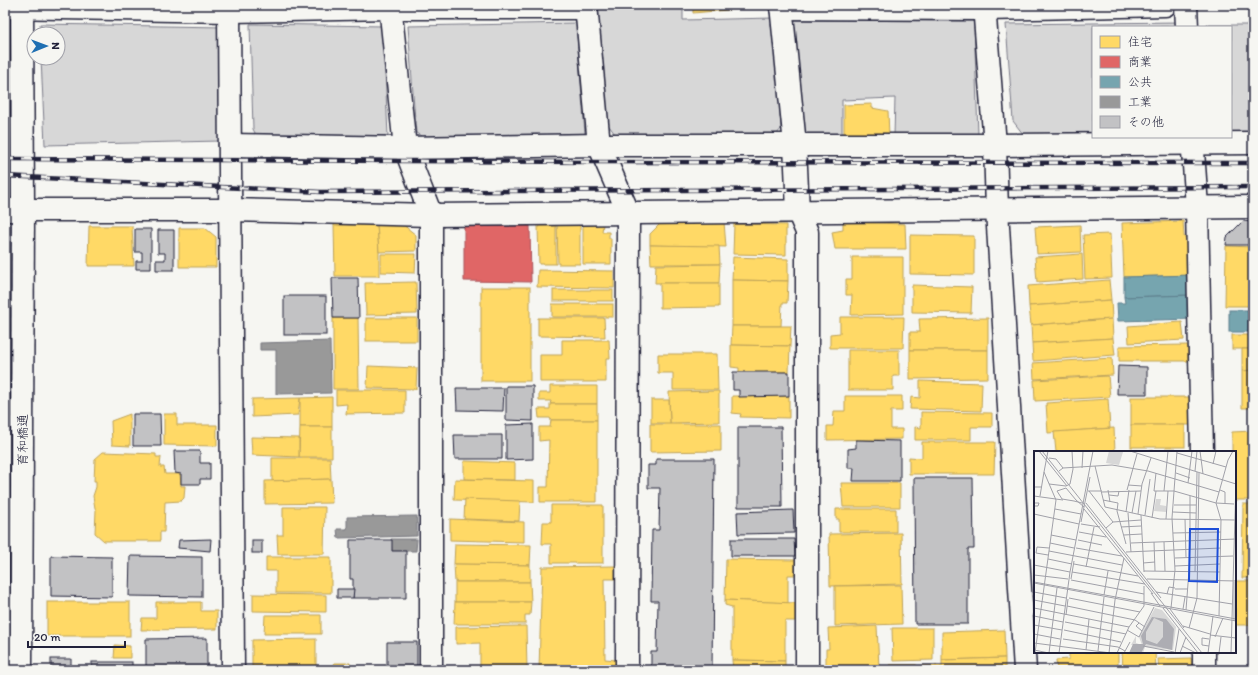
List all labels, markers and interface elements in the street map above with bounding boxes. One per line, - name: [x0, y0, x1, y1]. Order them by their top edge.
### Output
- north arrow: [26, 26, 66, 66]
- legend: [1092, 26, 1232, 138]
- text: 住宅: [1128, 35, 1152, 49]
- text: N: [49, 42, 62, 50]
- text: 商業: [1128, 55, 1152, 69]
- text: 公共: [1128, 75, 1152, 89]
- text: 工業: [1128, 95, 1152, 109]
- text: その他: [1128, 115, 1164, 129]
- street label: 育和橋通: [15, 414, 30, 466]
- inset map: [1034, 451, 1236, 653]
- scale bar: [28, 623, 125, 649]
- text: 20 m: [34, 630, 61, 644]

